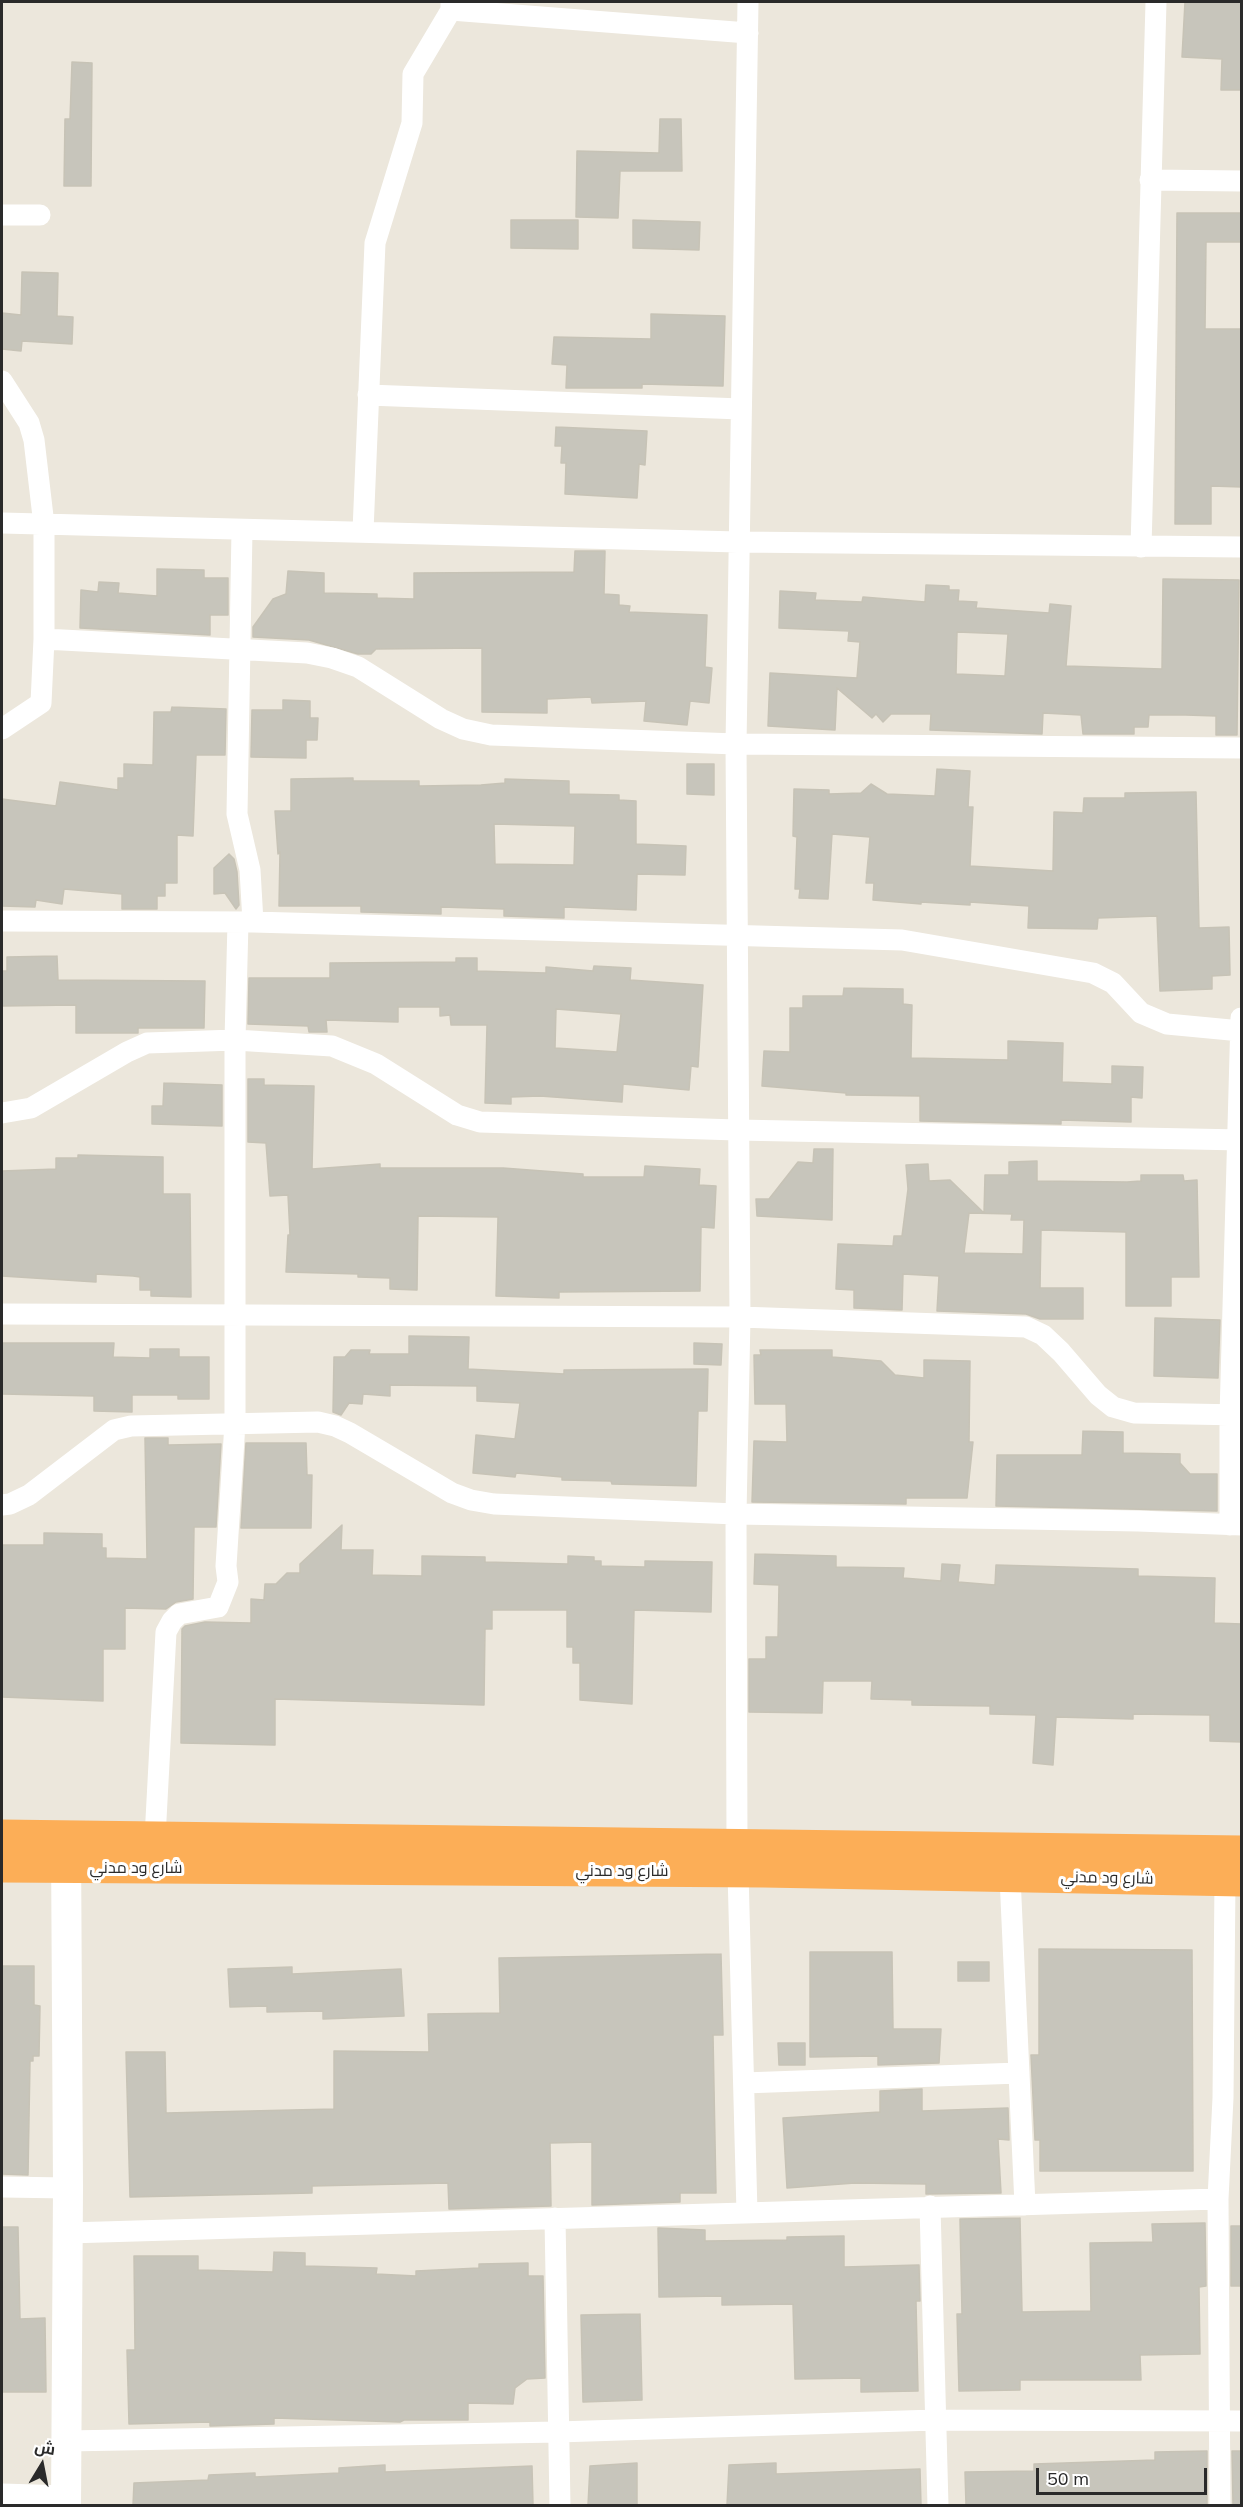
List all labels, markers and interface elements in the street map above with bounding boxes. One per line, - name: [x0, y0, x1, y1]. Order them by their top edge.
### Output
- street label: شارع ود مدني: [89, 1858, 183, 1878]
- street label: شارع ود مدني: [575, 1861, 669, 1881]
- street label: شارع ود مدني: [1060, 1868, 1154, 1888]
- north arrow: [12, 2435, 72, 2495]
- text: ش: [33, 2436, 57, 2459]
- scale bar: [1039, 2456, 1210, 2494]
- text: 50 m: [1047, 2467, 1089, 2490]

